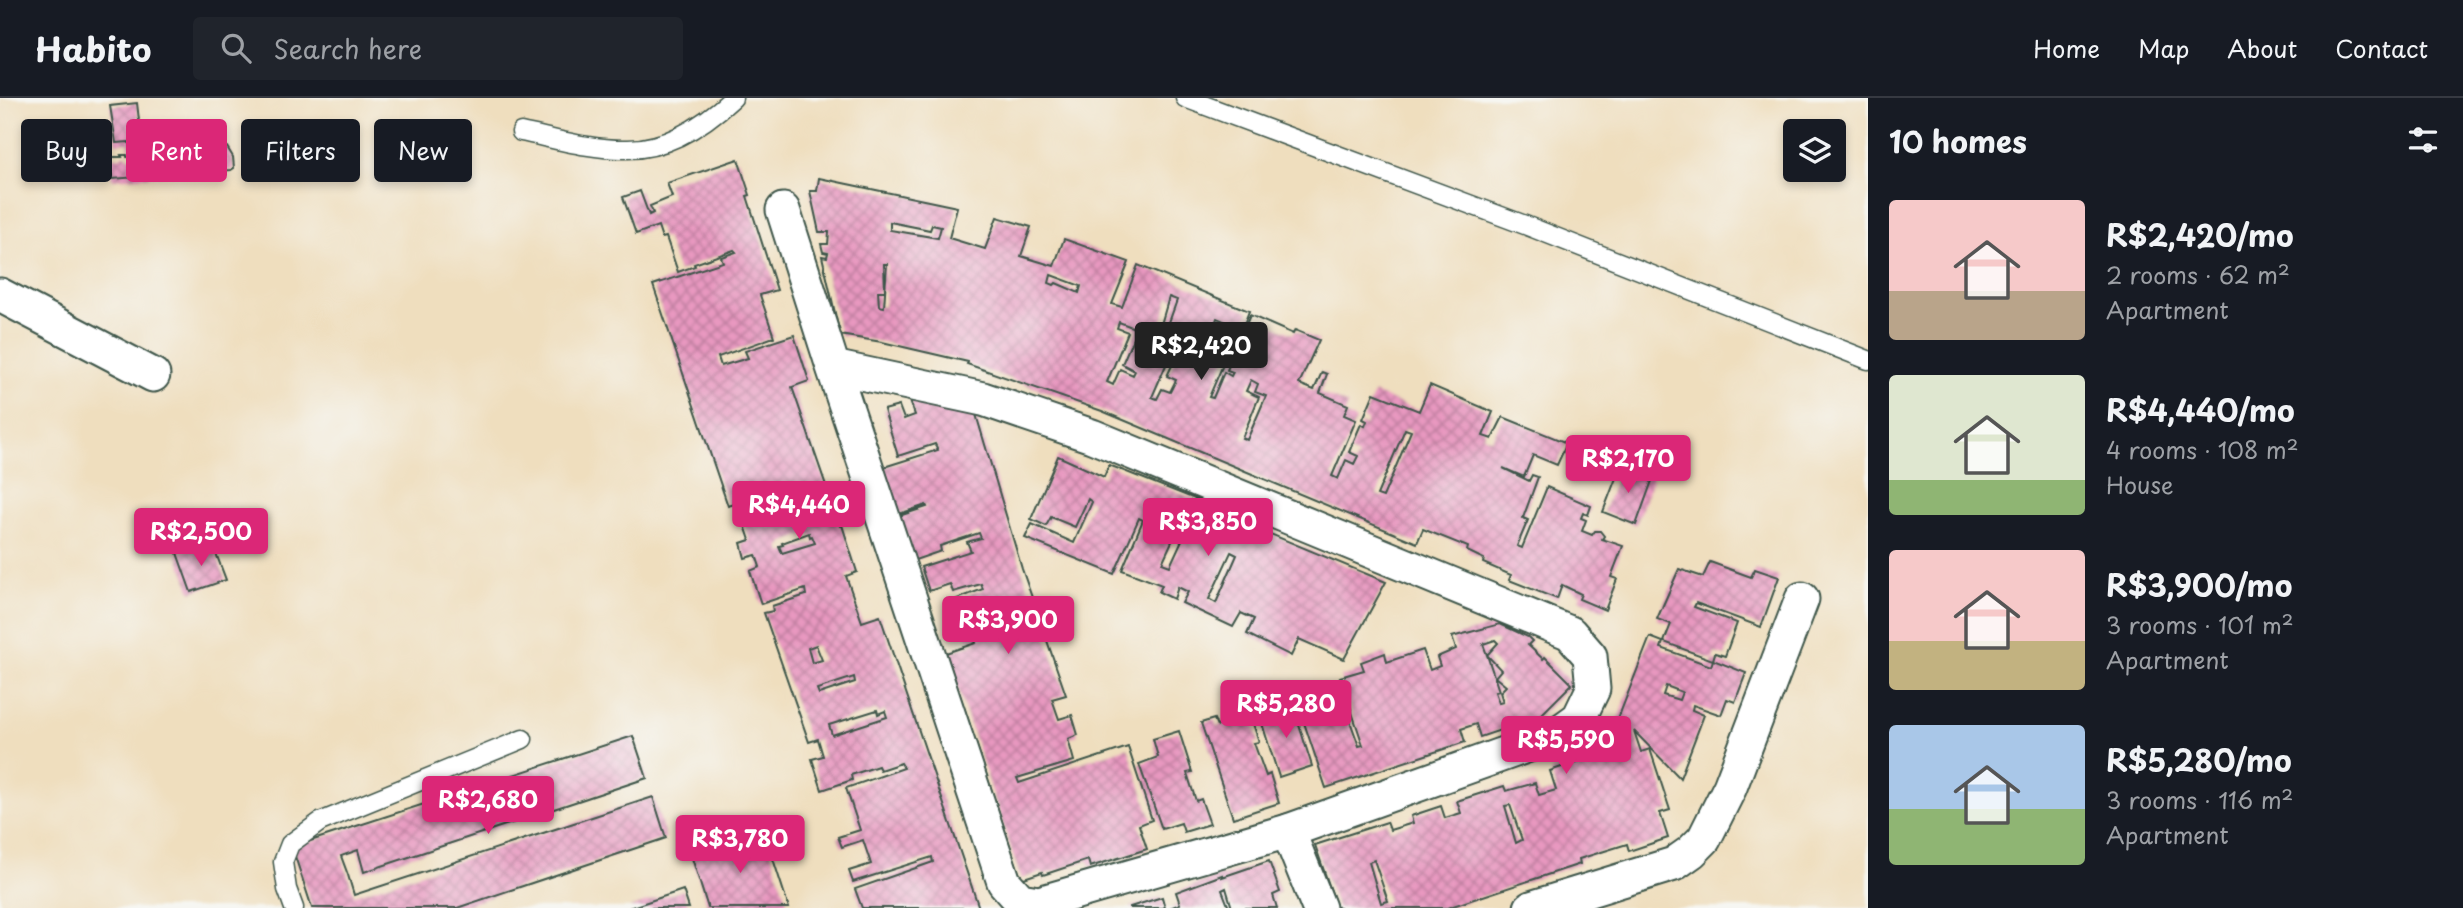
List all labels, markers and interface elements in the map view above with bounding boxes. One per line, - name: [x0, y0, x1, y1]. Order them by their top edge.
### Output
- search box: [193, 17, 683, 80]
- text: Habito: [35, 23, 151, 73]
- icon: search: [217, 29, 255, 67]
- text: Search here: [273, 29, 422, 68]
- text: Home: [2033, 30, 2100, 66]
- text: Map: [2138, 30, 2189, 66]
- text: About: [2227, 30, 2297, 66]
- text: Contact: [2335, 30, 2428, 66]
- text: 10 homes: [1889, 118, 2027, 163]
- chip: Buy: [21, 119, 112, 182]
- chip: Rent: [126, 119, 227, 182]
- chip: Filters: [241, 119, 360, 182]
- chip: New: [374, 119, 472, 182]
- map controls: [1783, 119, 1846, 182]
- button: layers: [1783, 119, 1846, 182]
- icon: filters: [2404, 121, 2442, 159]
- text: R$2,420/mo: [2106, 212, 2294, 257]
- icon: home: [1945, 228, 2029, 312]
- text: 2 rooms · 62 m²: [2106, 257, 2290, 292]
- text: Apartment: [2106, 292, 2229, 327]
- pin: R$2,420: [1136, 322, 1266, 382]
- text: R$2,420: [1151, 327, 1251, 362]
- text: R$4,440/mo: [2106, 387, 2295, 432]
- icon: home: [1945, 403, 2029, 487]
- text: 4 rooms · 108 m²: [2106, 432, 2299, 467]
- pin: R$2,170: [1563, 436, 1693, 495]
- text: R$2,170: [1582, 440, 1674, 475]
- text: House: [2106, 467, 2173, 502]
- pin: R$4,440: [734, 482, 864, 541]
- text: R$4,440: [748, 486, 850, 521]
- pin: R$3,850: [1143, 498, 1273, 558]
- text: R$3,850: [1159, 503, 1257, 538]
- pin: R$2,500: [136, 508, 266, 568]
- text: R$2,500: [150, 513, 252, 548]
- text: R$3,900/mo: [2106, 562, 2292, 607]
- icon: home: [1945, 578, 2029, 662]
- pin: R$3,900: [943, 596, 1073, 656]
- text: R$3,900: [958, 601, 1058, 636]
- text: 3 rooms · 101 m²: [2106, 607, 2294, 642]
- text: Apartment: [2106, 642, 2229, 677]
- pin: R$5,280: [1221, 680, 1351, 740]
- text: R$5,280: [1236, 685, 1336, 720]
- pin: R$5,590: [1501, 716, 1631, 776]
- text: R$5,590: [1517, 721, 1615, 756]
- text: R$5,280/mo: [2106, 737, 2292, 782]
- icon: home: [1945, 753, 2029, 837]
- pin: R$2,680: [423, 776, 553, 836]
- text: R$2,680: [438, 781, 538, 816]
- text: 3 rooms · 116 m²: [2106, 782, 2293, 817]
- pin: R$3,780: [675, 816, 805, 875]
- text: Apartment: [2106, 817, 2229, 852]
- text: R$3,780: [692, 820, 788, 855]

